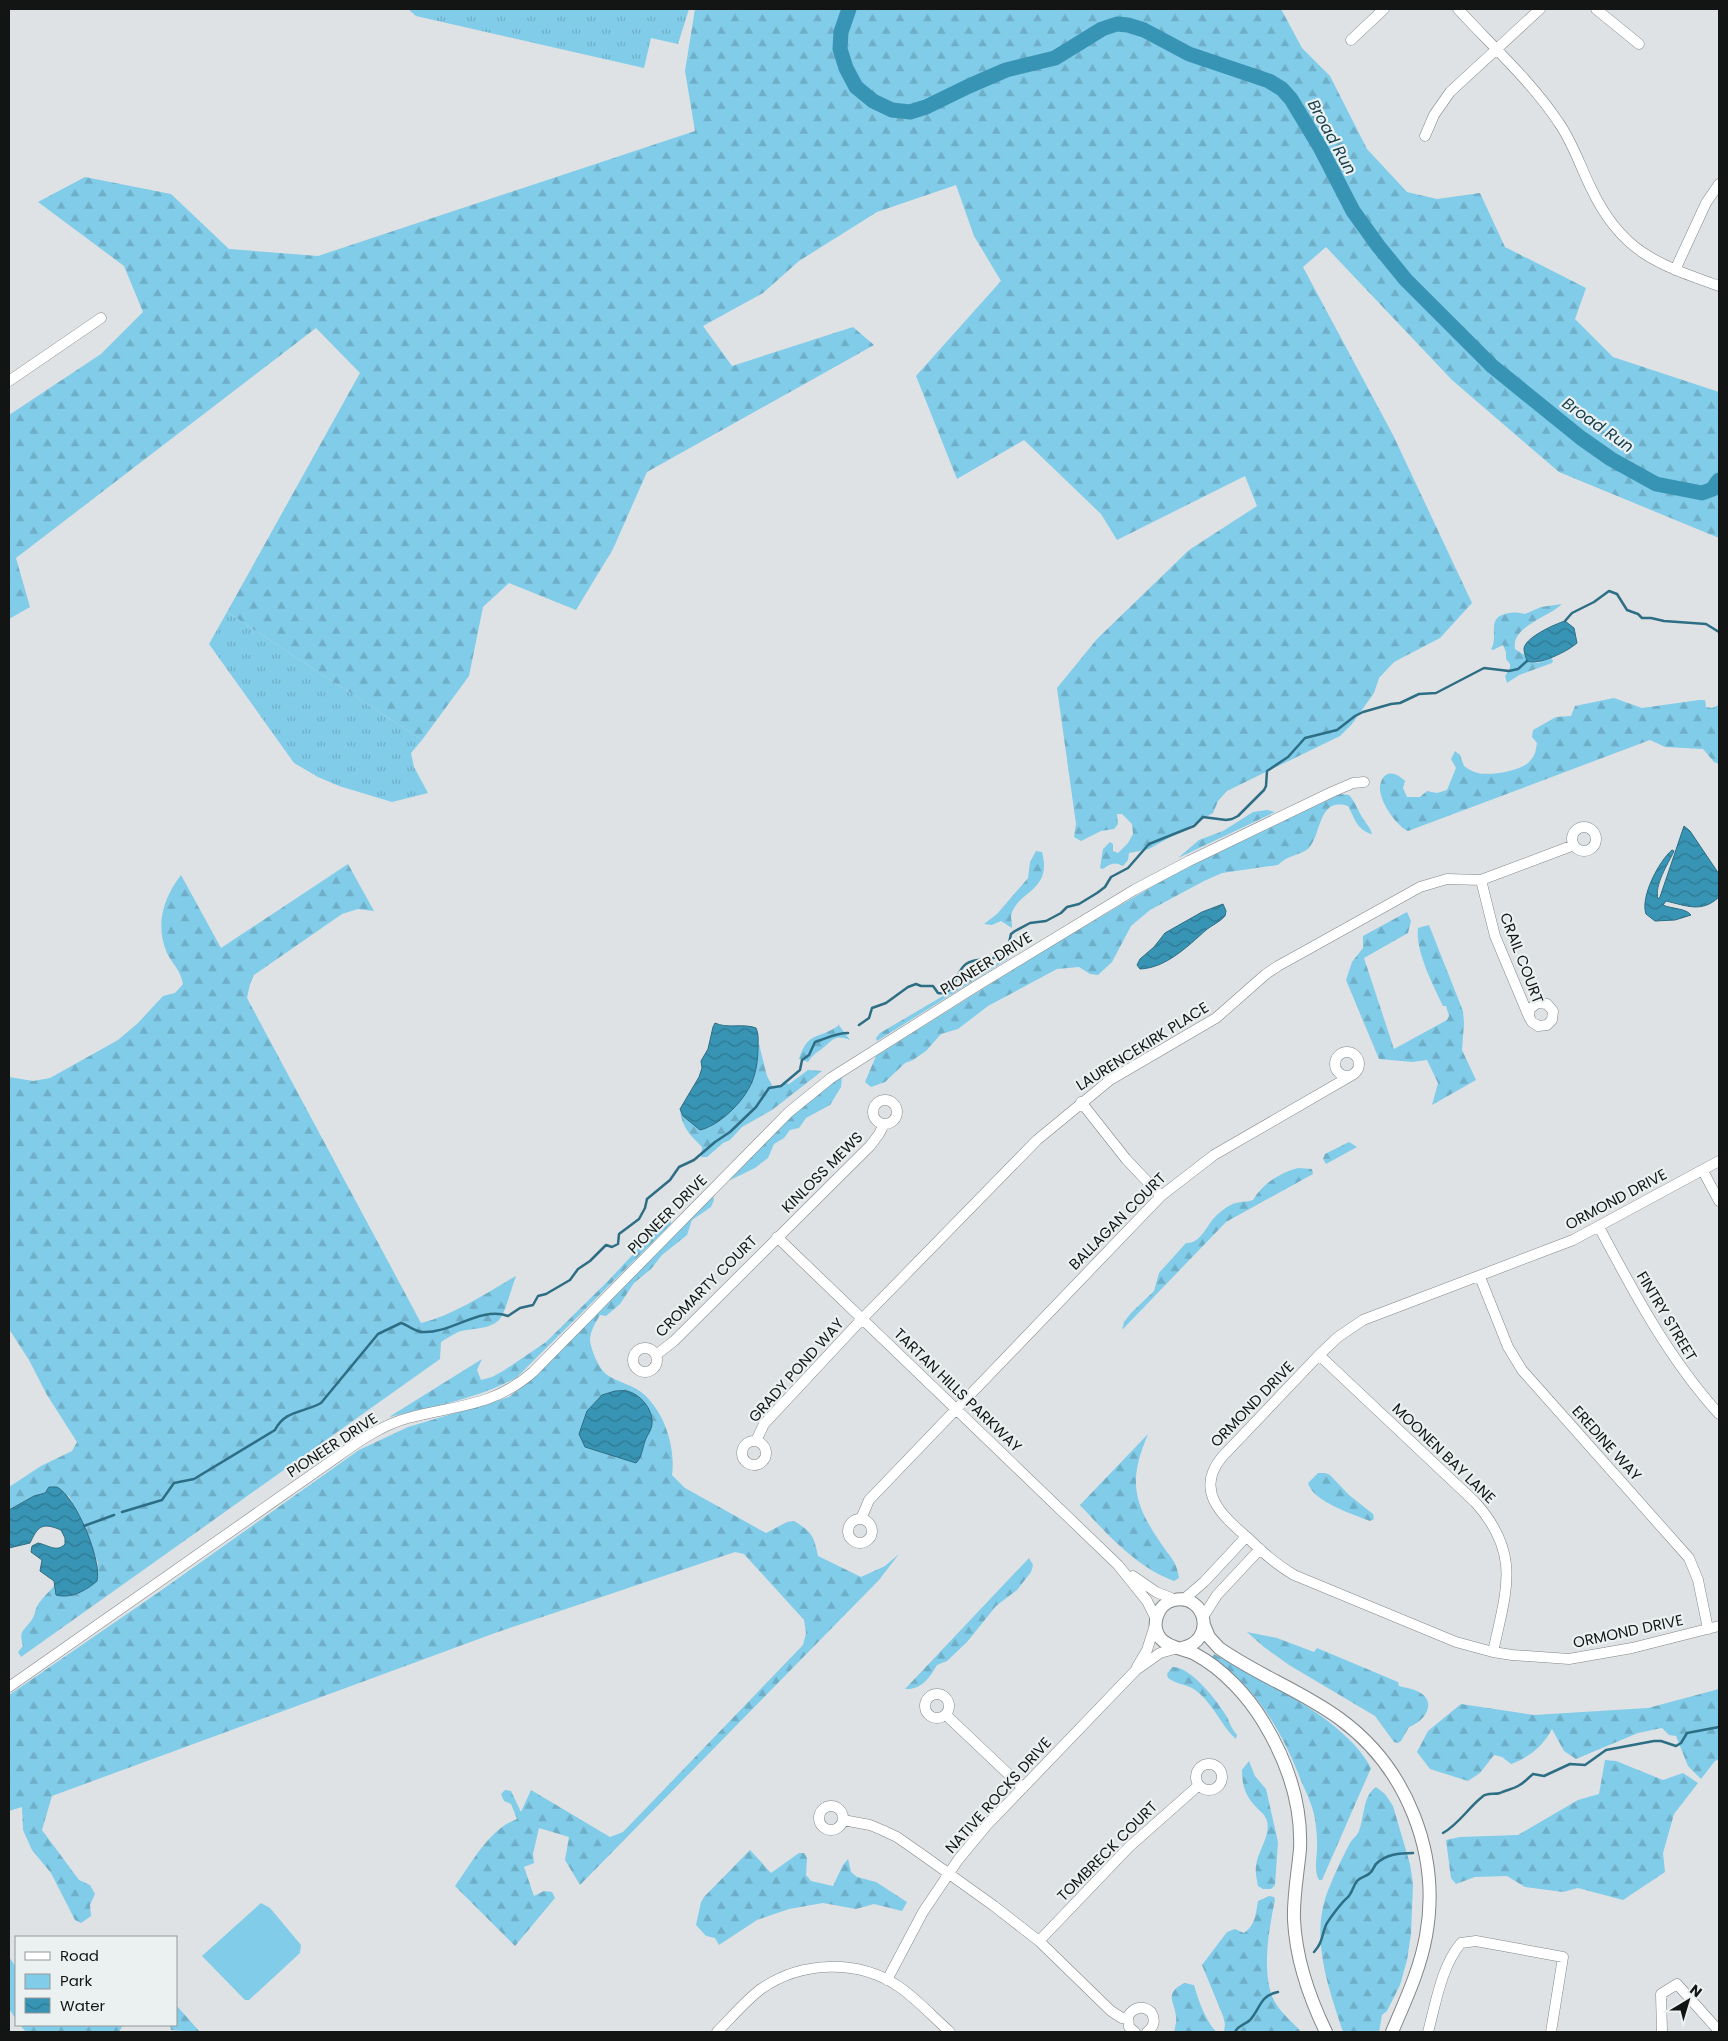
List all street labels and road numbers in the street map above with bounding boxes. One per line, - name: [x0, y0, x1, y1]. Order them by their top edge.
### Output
- street label: CRAIL COURT: [1495, 910, 1549, 1006]
- street label: PIONEER DRIVE: [936, 926, 1036, 1000]
- street label: LAURENCEKIRK PLACE: [1072, 997, 1212, 1095]
- street label: KINLOSS MEWS: [777, 1127, 867, 1217]
- street label: ORMOND DRIVE: [1562, 1163, 1670, 1235]
- street label: BALLAGAN COURT: [1064, 1168, 1170, 1274]
- street label: PIONEER DRIVE: [623, 1170, 711, 1258]
- street label: CROMARTY COURT: [650, 1230, 762, 1342]
- street label: FINTRY STREET: [1632, 1267, 1702, 1365]
- street label: GRADY POND WAY: [744, 1313, 849, 1427]
- street label: TARTAN HILLS PARKWAY: [889, 1323, 1027, 1457]
- street label: ORMOND DRIVE: [1206, 1356, 1298, 1452]
- street label: MOONEN BAY LANE: [1388, 1398, 1500, 1508]
- street label: EREDINE WAY: [1568, 1401, 1647, 1485]
- street label: PIONEER DRIVE: [282, 1408, 382, 1482]
- street label: ORMOND DRIVE: [1571, 1609, 1685, 1653]
- street label: NATIVE ROCKS DRIVE: [940, 1732, 1056, 1858]
- street label: TOMBRECK COURT: [1052, 1796, 1162, 1906]

